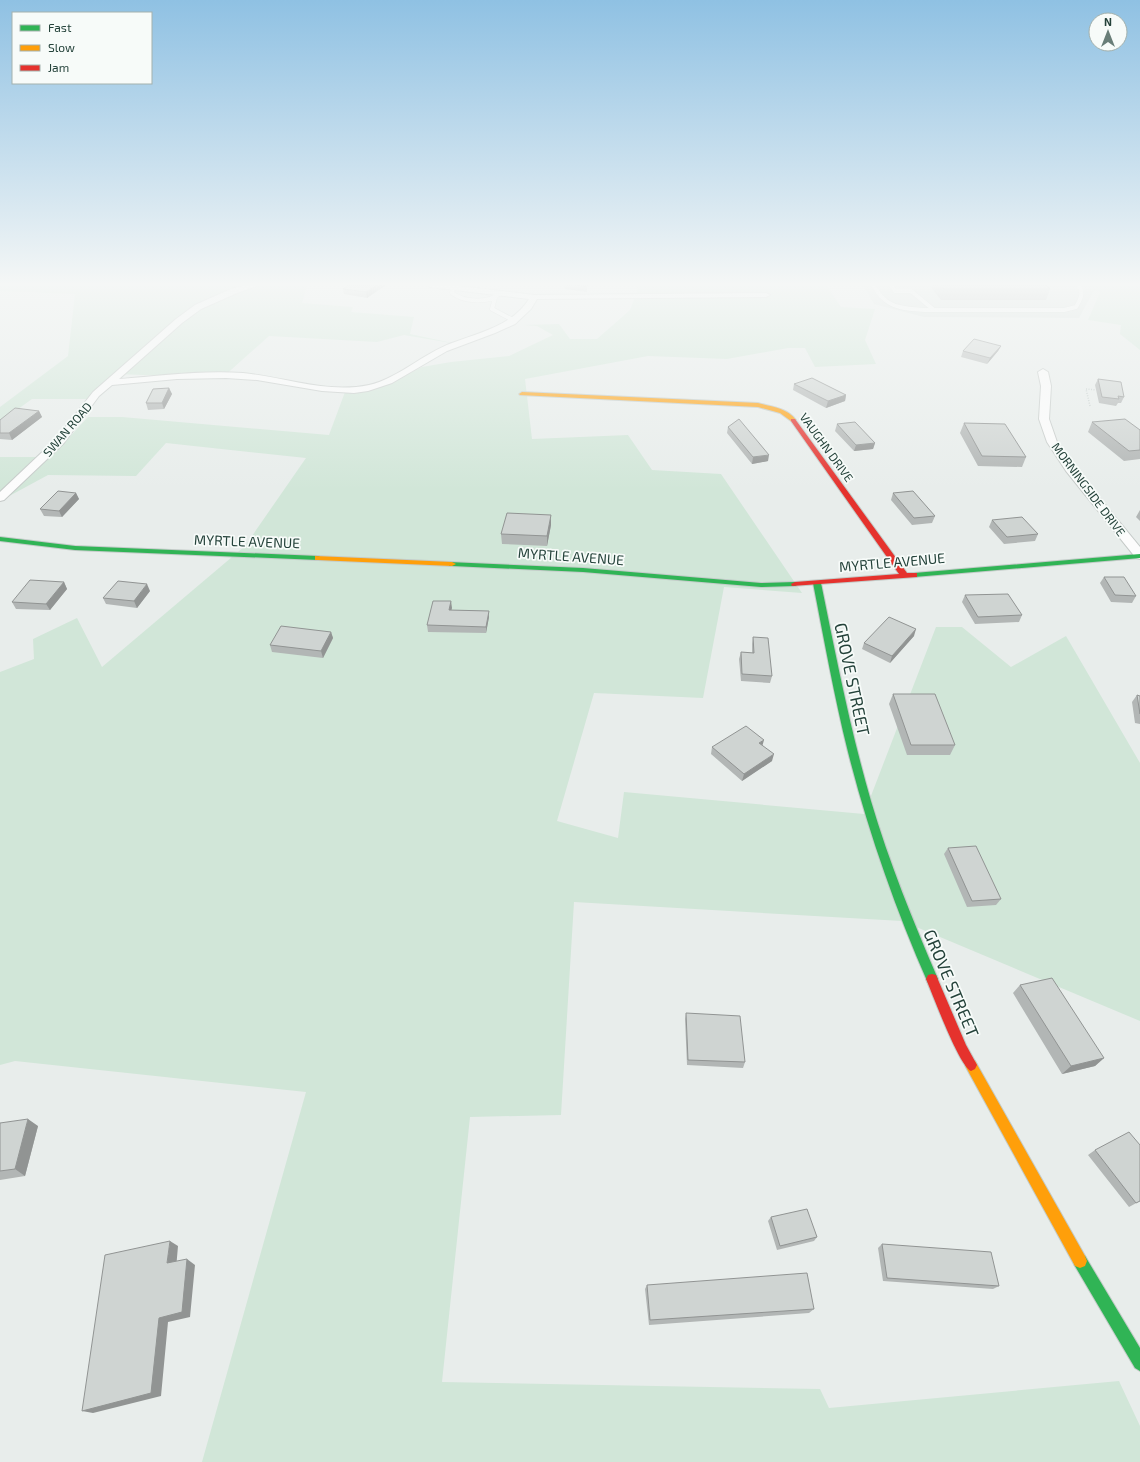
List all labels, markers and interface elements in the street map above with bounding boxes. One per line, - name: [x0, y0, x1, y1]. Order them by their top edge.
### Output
- legend: [12, 12, 152, 84]
- north arrow: [1088, 12, 1128, 52]
- text: N: [1104, 15, 1112, 28]
- text: Fast: [48, 20, 72, 34]
- text: Slow: [48, 40, 75, 54]
- text: Jam: [48, 60, 69, 74]
- street label: SWAN ROAD: [40, 399, 94, 459]
- street label: VAUGHN DRIVE: [797, 410, 857, 484]
- street label: MORNINGSIDE DRIVE: [1049, 440, 1129, 539]
- street label: MYRTLE AVENUE: [194, 531, 301, 551]
- street label: MYRTLE AVENUE: [517, 544, 625, 568]
- street label: MYRTLE AVENUE: [838, 549, 946, 575]
- street label: GROVE STREET: [831, 621, 875, 737]
- street label: GROVE STREET: [920, 926, 984, 1040]

